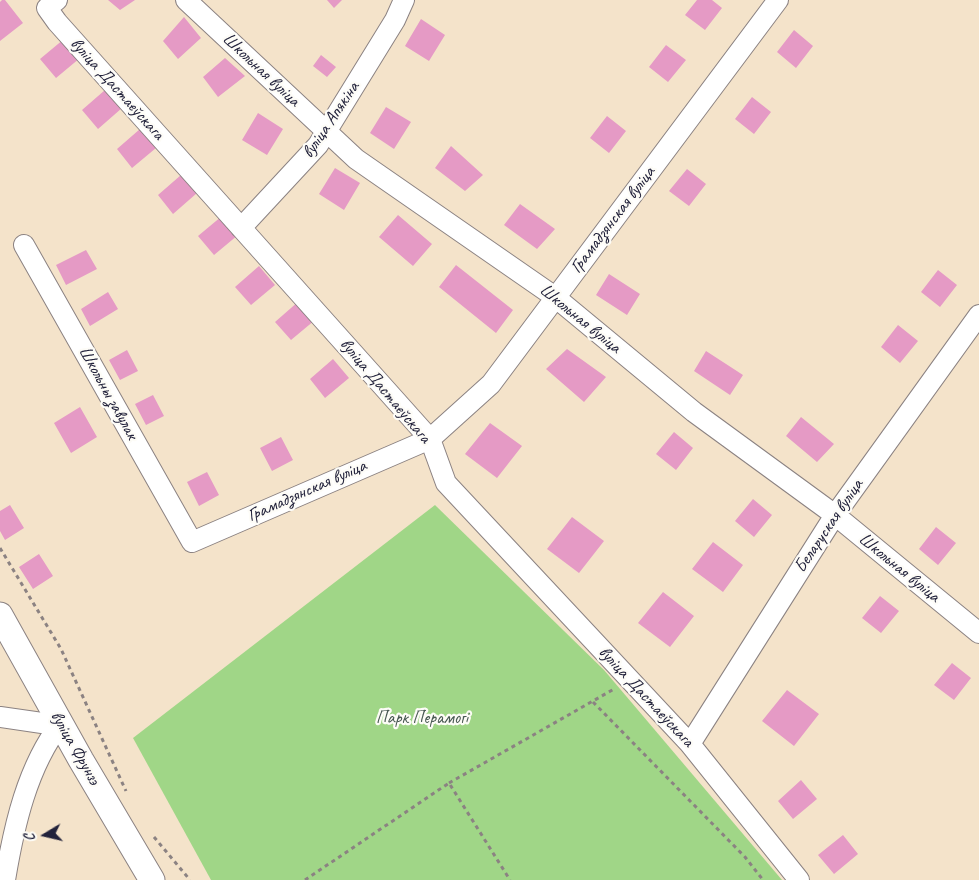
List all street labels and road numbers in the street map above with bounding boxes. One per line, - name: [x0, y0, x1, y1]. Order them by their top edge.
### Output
- street label: Школьная вуліца: [218, 28, 304, 112]
- street label: вуліца Дастаеўскага: [65, 33, 169, 145]
- street label: вуліца Апякіна: [298, 78, 364, 162]
- street label: Грамадзянская вуліца: [566, 162, 660, 278]
- street label: Школьная вуліца: [535, 280, 625, 358]
- street label: вуліца Дастаеўскага: [335, 334, 435, 448]
- street label: Школьны завулак: [74, 343, 142, 443]
- street label: Грамадзянская вуліца: [244, 455, 370, 527]
- street label: Беларуская вуліца: [790, 475, 868, 577]
- street label: Школьная вуліца: [854, 529, 944, 607]
- street label: вуліца Дастаеўскага: [594, 642, 698, 752]
- street label: вуліца Фрунзэ: [45, 707, 105, 789]

